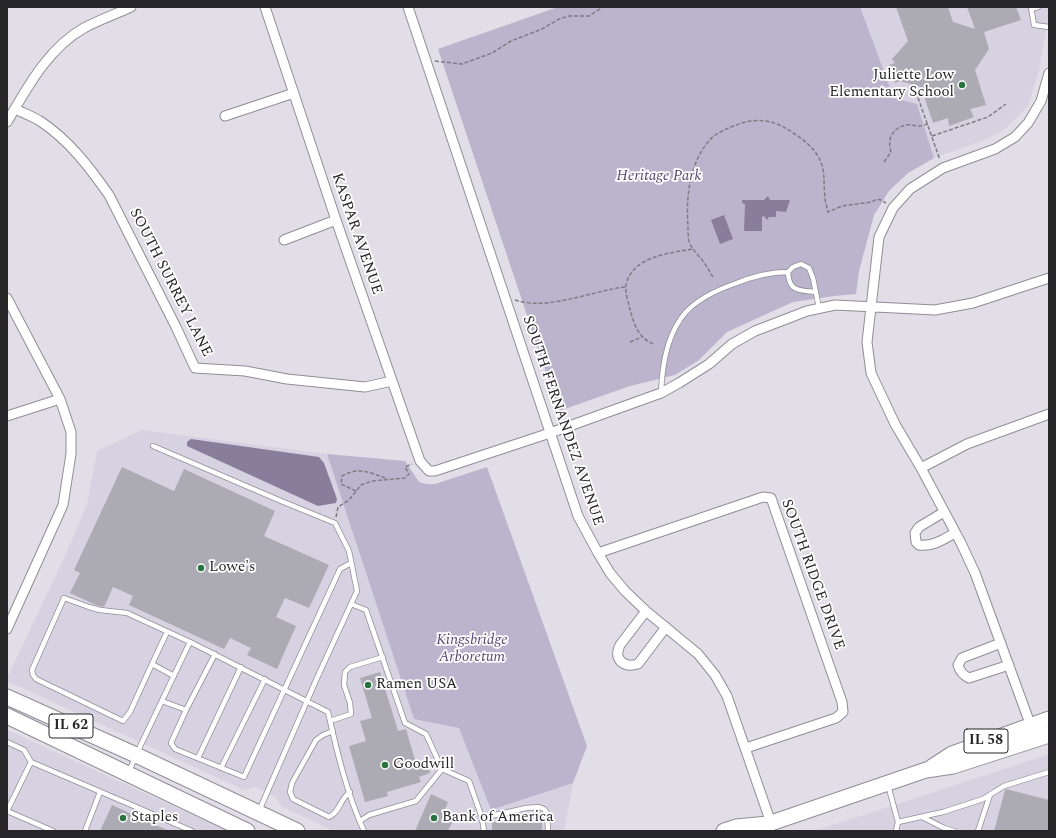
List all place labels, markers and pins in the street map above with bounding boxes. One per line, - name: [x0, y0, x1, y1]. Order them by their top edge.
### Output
- place label: Juliette Low Elementary School: [829, 67, 954, 102]
- marker: Juliette Low Elementary School: [957, 80, 967, 90]
- place label: Lowe's: [209, 559, 255, 577]
- marker: Lowe's: [196, 563, 206, 573]
- place label: Ramen USA: [376, 676, 457, 694]
- marker: Ramen USA: [363, 680, 373, 690]
- place label: Goodwill: [393, 756, 454, 774]
- marker: Goodwill: [380, 760, 390, 770]
- place label: Staples: [131, 809, 178, 827]
- place label: Bank of America: [442, 809, 554, 827]
- marker: Staples: [118, 813, 128, 823]
- marker: Bank of America: [429, 813, 439, 823]

